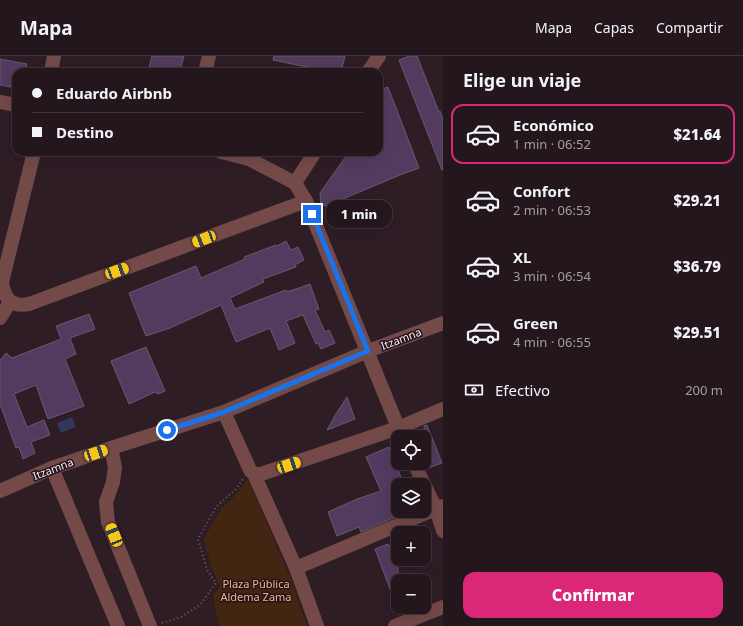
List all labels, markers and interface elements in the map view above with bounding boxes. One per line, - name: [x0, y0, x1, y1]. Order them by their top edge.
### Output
- text: Mapa: [20, 15, 73, 41]
- text: Mapa: [535, 18, 572, 37]
- text: Capas: [594, 18, 634, 37]
- text: Compartir: [656, 18, 723, 37]
- text: Elige un viaje: [463, 68, 581, 92]
- text: Eduardo Airbnb: [56, 83, 172, 103]
- text: Económico: [513, 115, 594, 135]
- icon: car: [465, 116, 501, 152]
- text: Destino: [56, 122, 114, 142]
- text: $21.64: [673, 124, 721, 144]
- text: 1 min · 06:52: [513, 135, 591, 153]
- text: Confort: [513, 181, 570, 201]
- icon: car: [465, 182, 501, 218]
- text: $29.21: [673, 190, 721, 210]
- callout: 1 min: [326, 200, 392, 228]
- text: 2 min · 06:53: [513, 201, 591, 219]
- route end: [303, 205, 321, 223]
- text: 1 min: [341, 205, 377, 223]
- car: [191, 229, 217, 249]
- text: XL: [513, 247, 531, 267]
- icon: car: [465, 248, 501, 284]
- text: $36.79: [673, 256, 721, 276]
- car: [104, 261, 130, 281]
- text: 3 min · 06:54: [513, 267, 591, 285]
- text: Green: [513, 313, 558, 333]
- icon: car: [465, 314, 501, 350]
- text: $29.51: [673, 322, 721, 342]
- street label: Itzamna: [378, 324, 423, 353]
- text: 4 min · 06:55: [513, 333, 591, 351]
- icon: cash: [463, 379, 485, 401]
- text: Efectivo: [495, 380, 550, 400]
- text: 200 m: [685, 381, 723, 399]
- route start: [158, 421, 176, 439]
- map controls: [391, 430, 431, 614]
- button: locate: [391, 430, 431, 470]
- car: [83, 443, 109, 463]
- street label: Itzamna: [30, 454, 75, 483]
- car: [276, 455, 302, 475]
- button: layers: [391, 478, 431, 518]
- car: [104, 522, 124, 548]
- button: +: [391, 526, 431, 566]
- button: Confirmar: [463, 572, 723, 618]
- button: −: [391, 574, 431, 614]
- park label: Plaza Pública Aldema Zama: [220, 576, 292, 604]

